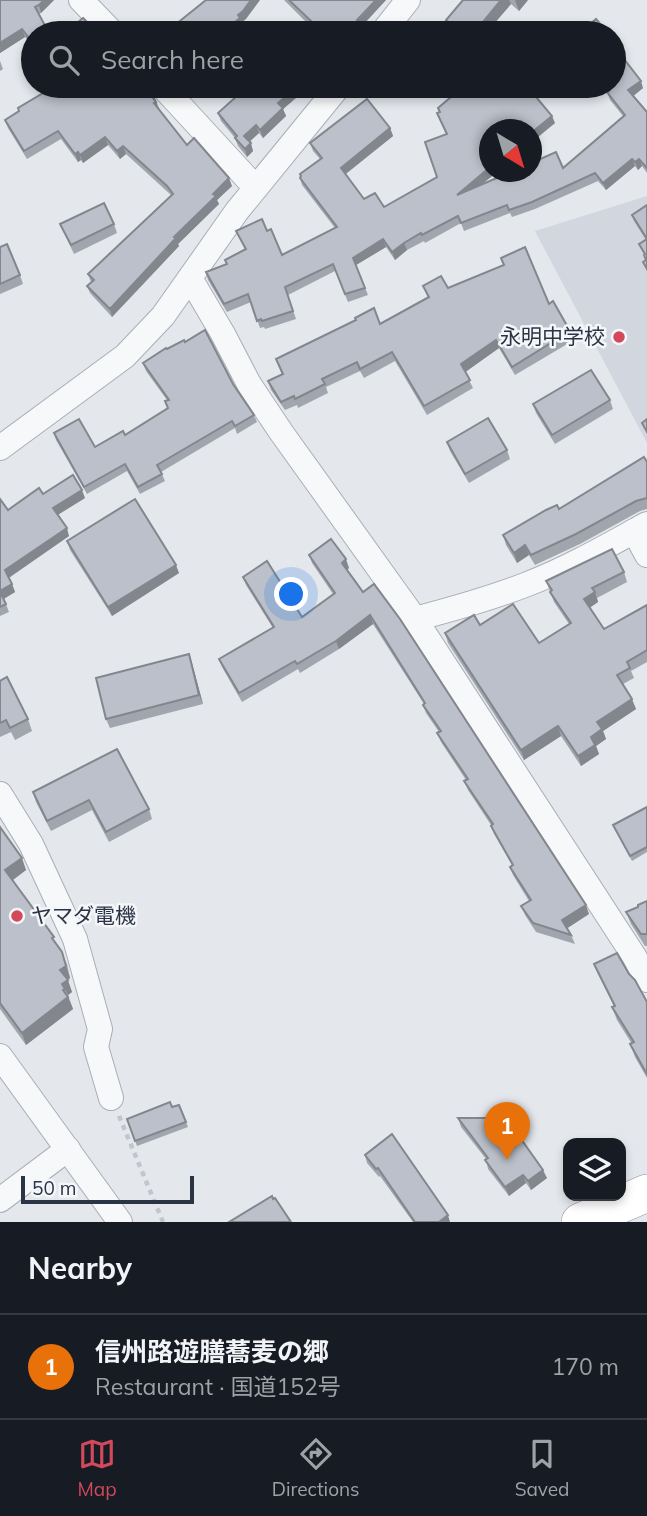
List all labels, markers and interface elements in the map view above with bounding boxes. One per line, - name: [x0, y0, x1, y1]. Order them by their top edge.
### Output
- search box: [21, 21, 626, 98]
- icon: search: [45, 41, 83, 79]
- text: Search here: [101, 43, 244, 76]
- north arrow: [479, 119, 542, 182]
- place label: 永明中学校: [500, 323, 605, 349]
- marker: 永明中学校: [611, 329, 627, 345]
- your location: [274, 577, 308, 611]
- place label: ヤマダ電機: [31, 902, 136, 928]
- marker: ヤマダ電機: [9, 908, 25, 924]
- pin: 1: [484, 1102, 530, 1160]
- map controls: [563, 1138, 626, 1201]
- button: layers: [563, 1138, 626, 1201]
- scale bar: [21, 1173, 194, 1205]
- text: 50 m: [32, 1176, 76, 1200]
- text: Nearby: [28, 1249, 132, 1287]
- text: 信州路遊膳蕎麦の郷: [95, 1335, 329, 1368]
- text: 1: [44, 1352, 58, 1381]
- text: 170 m: [551, 1352, 619, 1381]
- text: Restaurant · 国道152号: [95, 1372, 341, 1401]
- tab: Map: [78, 1435, 117, 1501]
- tab: Directions: [272, 1435, 360, 1501]
- tab: Saved: [515, 1435, 569, 1501]

